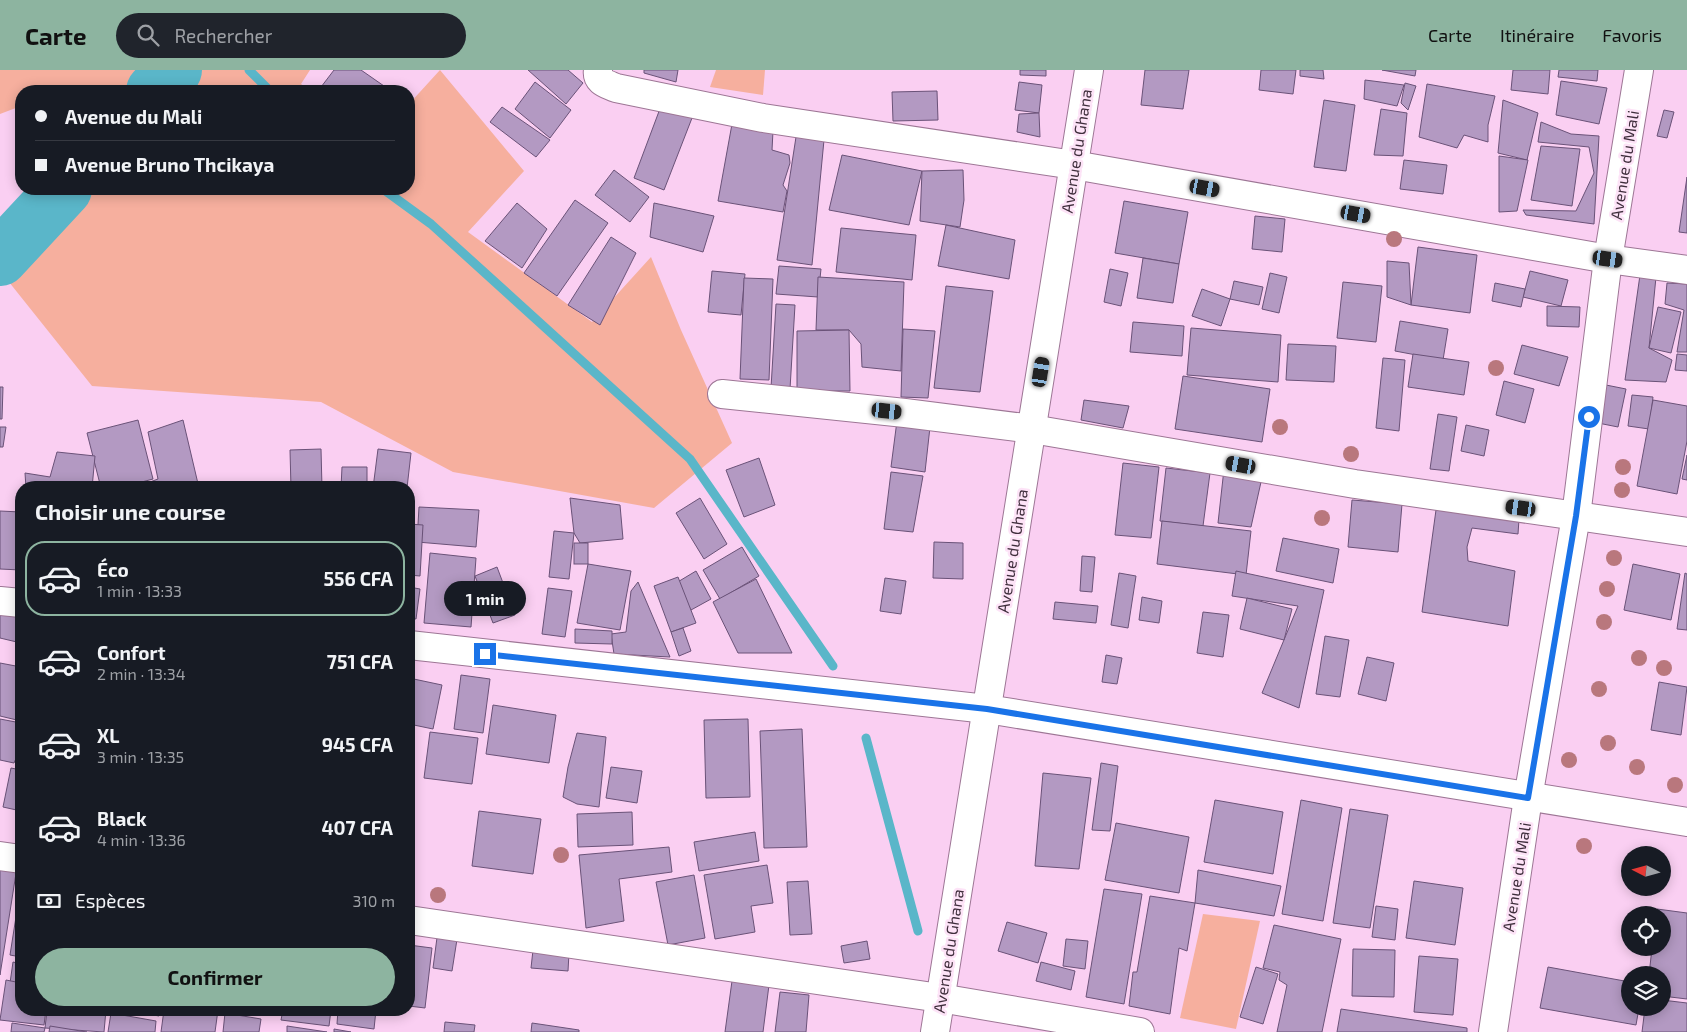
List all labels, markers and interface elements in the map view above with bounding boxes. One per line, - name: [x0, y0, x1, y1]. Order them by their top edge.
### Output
- search box: [116, 13, 466, 58]
- text: Carte: [25, 21, 86, 50]
- icon: search: [134, 21, 162, 49]
- text: Rechercher: [174, 24, 272, 47]
- text: Carte: [1428, 24, 1472, 46]
- text: Itinéraire: [1500, 24, 1574, 46]
- text: Favoris: [1602, 24, 1662, 46]
- street label: Avenue du Ghana: [1057, 88, 1095, 214]
- text: Avenue du Mali: [65, 105, 202, 128]
- street label: Avenue du Mali: [1606, 109, 1642, 221]
- text: Avenue Bruno Thcikaya: [65, 153, 274, 176]
- car: [1188, 178, 1221, 198]
- car: [1339, 204, 1372, 224]
- car: [1592, 249, 1623, 269]
- car: [1031, 356, 1050, 388]
- car: [871, 402, 902, 420]
- route start: [1578, 406, 1600, 428]
- car: [1224, 455, 1257, 475]
- street label: Avenue du Ghana: [993, 488, 1031, 614]
- text: Choisir une course: [35, 498, 226, 524]
- car: [1505, 498, 1536, 518]
- icon: car: [37, 556, 82, 601]
- text: Éco: [97, 558, 129, 581]
- text: 556 CFA: [323, 567, 393, 590]
- text: 1 min · 13:33: [97, 581, 182, 600]
- callout: 1 min: [444, 582, 526, 616]
- text: 1 min: [466, 589, 504, 608]
- icon: car: [37, 639, 82, 684]
- text: Confort: [97, 641, 165, 664]
- route end: [474, 643, 496, 665]
- text: 751 CFA: [327, 650, 393, 673]
- text: 2 min · 13:34: [97, 664, 186, 683]
- icon: car: [37, 722, 82, 767]
- text: XL: [97, 724, 119, 747]
- text: 945 CFA: [322, 733, 393, 756]
- text: 3 min · 13:35: [97, 747, 184, 766]
- icon: car: [37, 805, 82, 850]
- text: Black: [97, 807, 147, 830]
- text: 407 CFA: [321, 816, 393, 839]
- street label: Avenue du Mali: [1498, 821, 1534, 933]
- text: 4 min · 13:36: [97, 830, 186, 849]
- north arrow: [1621, 846, 1671, 896]
- map controls: [1621, 846, 1671, 1016]
- icon: cash: [35, 887, 63, 915]
- street label: Avenue du Ghana: [929, 888, 967, 1014]
- text: Espèces: [75, 889, 146, 912]
- text: 310 m: [353, 891, 395, 910]
- button: locate: [1621, 906, 1671, 956]
- button: Confirmer: [35, 948, 395, 1006]
- button: layers: [1621, 966, 1671, 1016]

